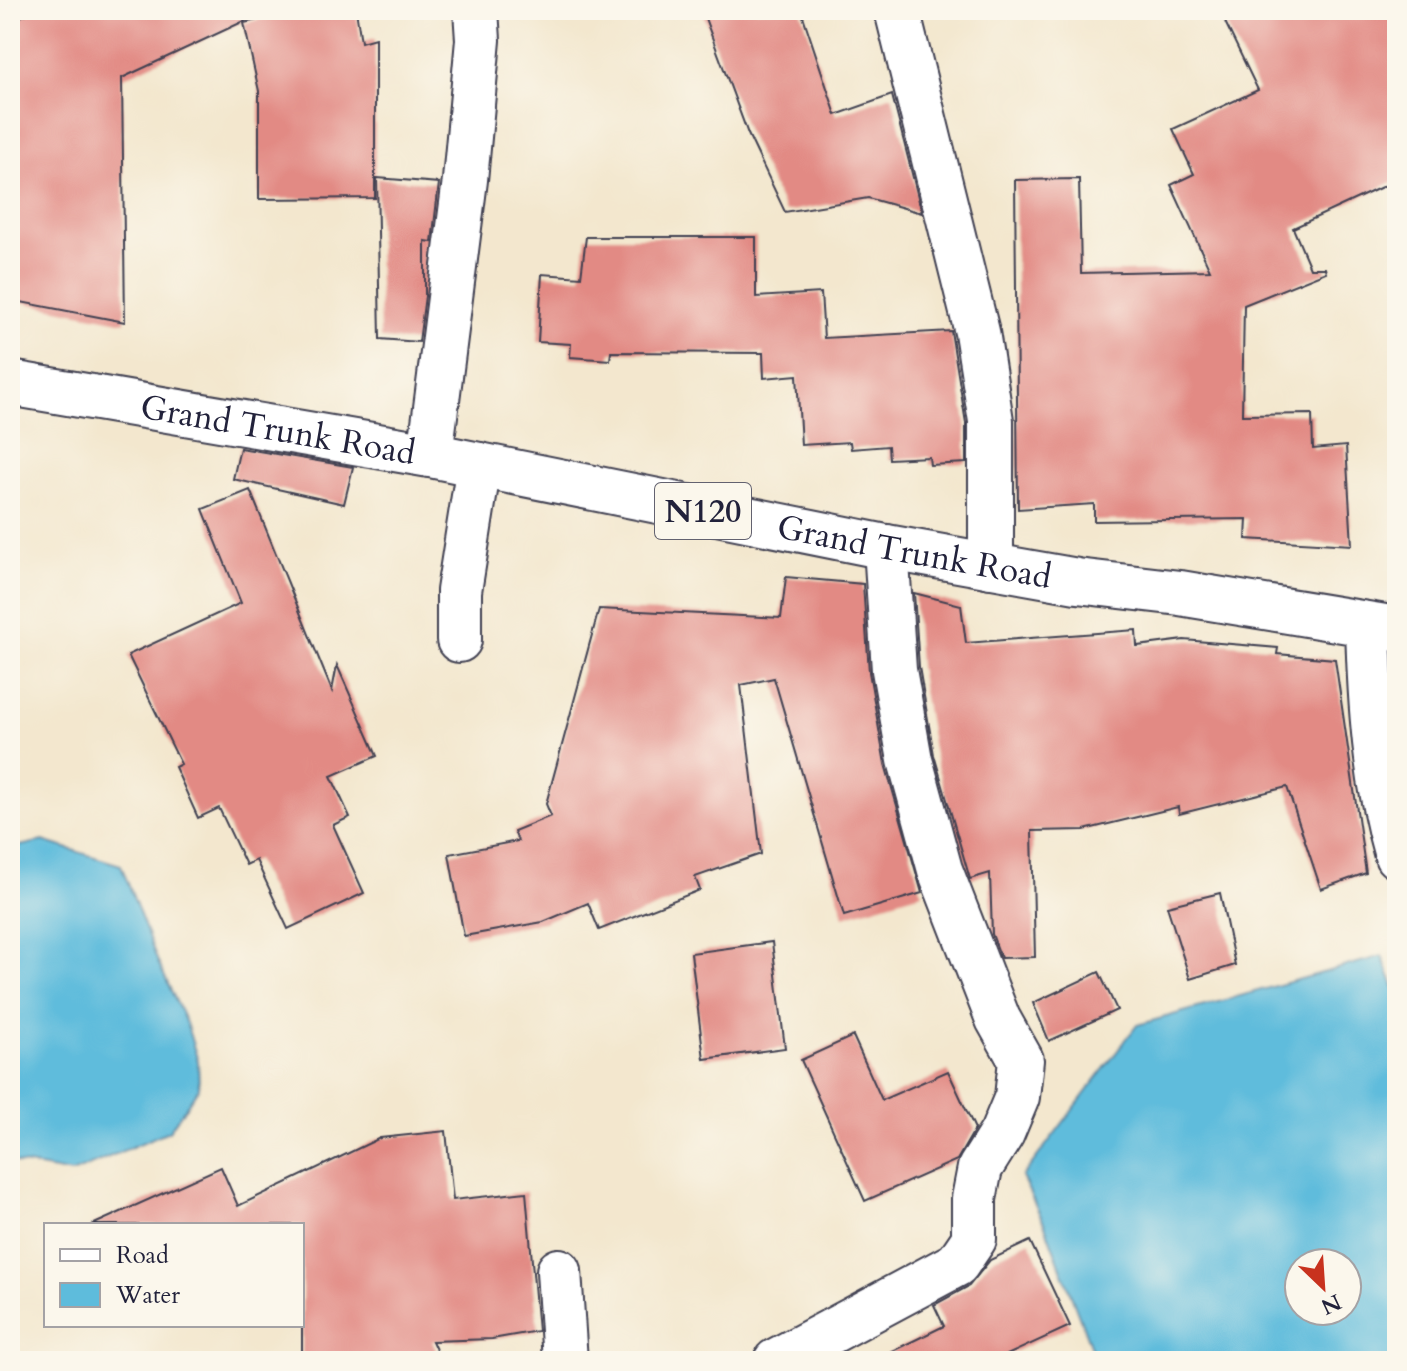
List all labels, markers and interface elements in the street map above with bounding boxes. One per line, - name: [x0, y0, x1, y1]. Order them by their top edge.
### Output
- street label: Grand Trunk Road: [137, 384, 419, 476]
- road number: N120: [655, 483, 751, 539]
- street label: Grand Trunk Road: [773, 504, 1055, 600]
- legend: [44, 1223, 304, 1327]
- text: Road: [116, 1239, 169, 1272]
- north arrow: [1283, 1247, 1363, 1327]
- text: Water: [115, 1279, 180, 1312]
- text: N: [1316, 1287, 1346, 1322]

